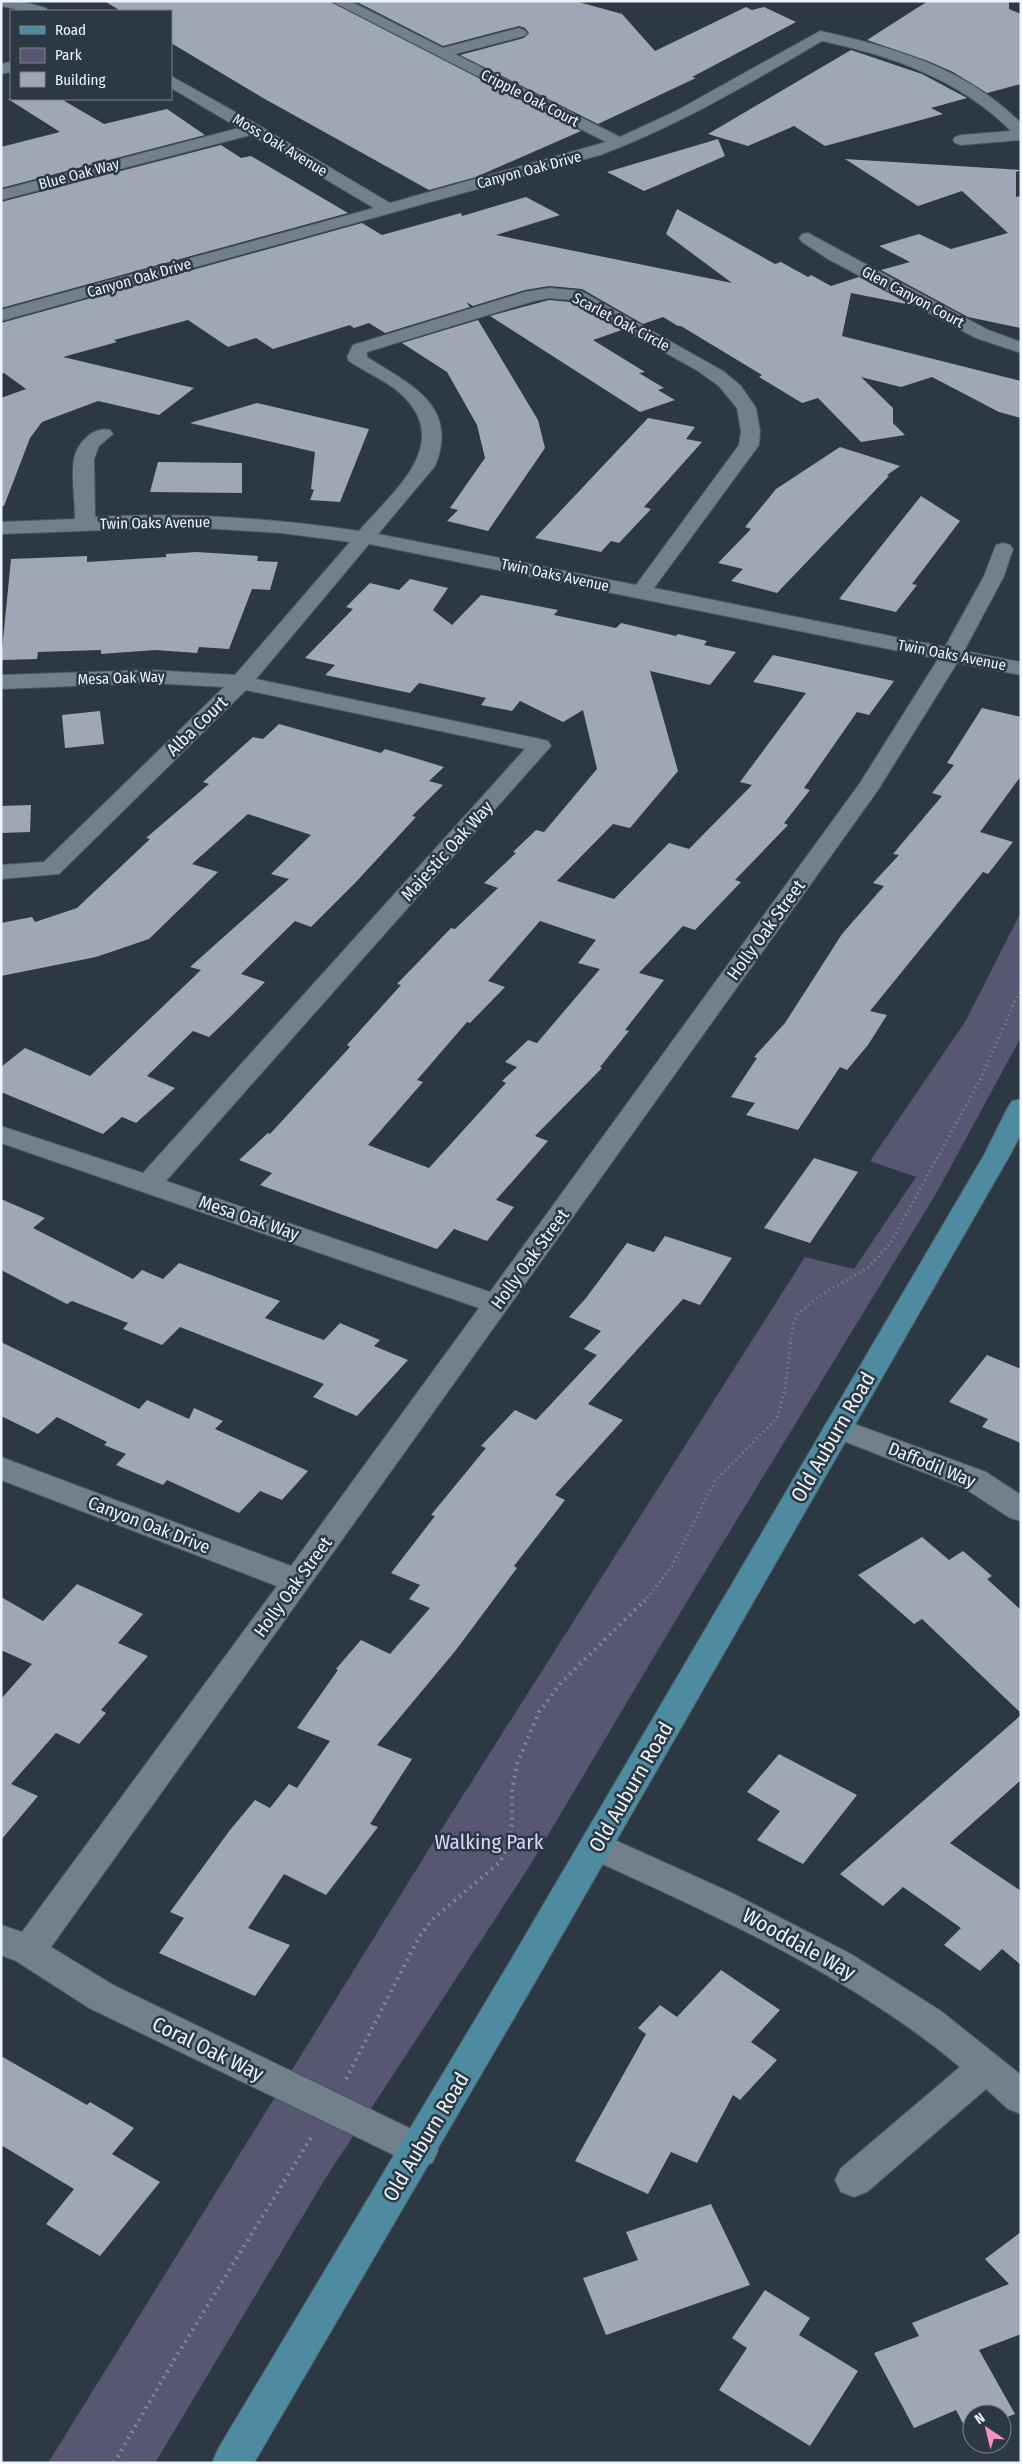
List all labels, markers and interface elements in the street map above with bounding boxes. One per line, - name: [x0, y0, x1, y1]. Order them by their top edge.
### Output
- legend: [10, 10, 172, 100]
- text: Road: [55, 21, 86, 39]
- text: Park: [55, 46, 82, 64]
- street label: Cripple Oak Court: [478, 66, 582, 130]
- text: Building: [55, 71, 106, 89]
- street label: Moss Oak Avenue: [230, 110, 330, 180]
- street label: Canyon Oak Drive: [475, 147, 583, 193]
- street label: Blue Oak Way: [37, 155, 122, 193]
- street label: Canyon Oak Drive: [85, 255, 193, 301]
- street label: Glen Canyon Court: [859, 263, 967, 332]
- street label: Scarlet Oak Circle: [569, 289, 673, 355]
- street label: Twin Oaks Avenue: [100, 513, 210, 533]
- street label: Twin Oaks Avenue: [499, 555, 611, 595]
- street label: Twin Oaks Avenue: [896, 636, 1008, 674]
- street label: Mesa Oak Way: [77, 667, 165, 689]
- street label: Alba Court: [162, 691, 232, 760]
- street label: Majestic Oak Way: [396, 796, 498, 906]
- street label: Holly Oak Street: [722, 875, 810, 985]
- street label: Mesa Oak Way: [196, 1191, 302, 1245]
- street label: Holly Oak Street: [486, 1204, 574, 1314]
- street label: Old Auburn Road: [785, 1367, 881, 1507]
- street label: Daffodil Way: [885, 1438, 979, 1492]
- street label: Canyon Oak Drive: [85, 1492, 213, 1558]
- street label: Holly Oak Street: [249, 1532, 337, 1642]
- street label: Old Auburn Road: [583, 1717, 679, 1857]
- park label: Walking Park: [435, 1829, 544, 1855]
- street label: Wooddale Way: [738, 1902, 861, 1986]
- street label: Coral Oak Way: [148, 2011, 269, 2087]
- street label: Old Auburn Road: [377, 2068, 475, 2206]
- north arrow: [962, 2404, 1012, 2454]
- text: N: [972, 2409, 988, 2428]

